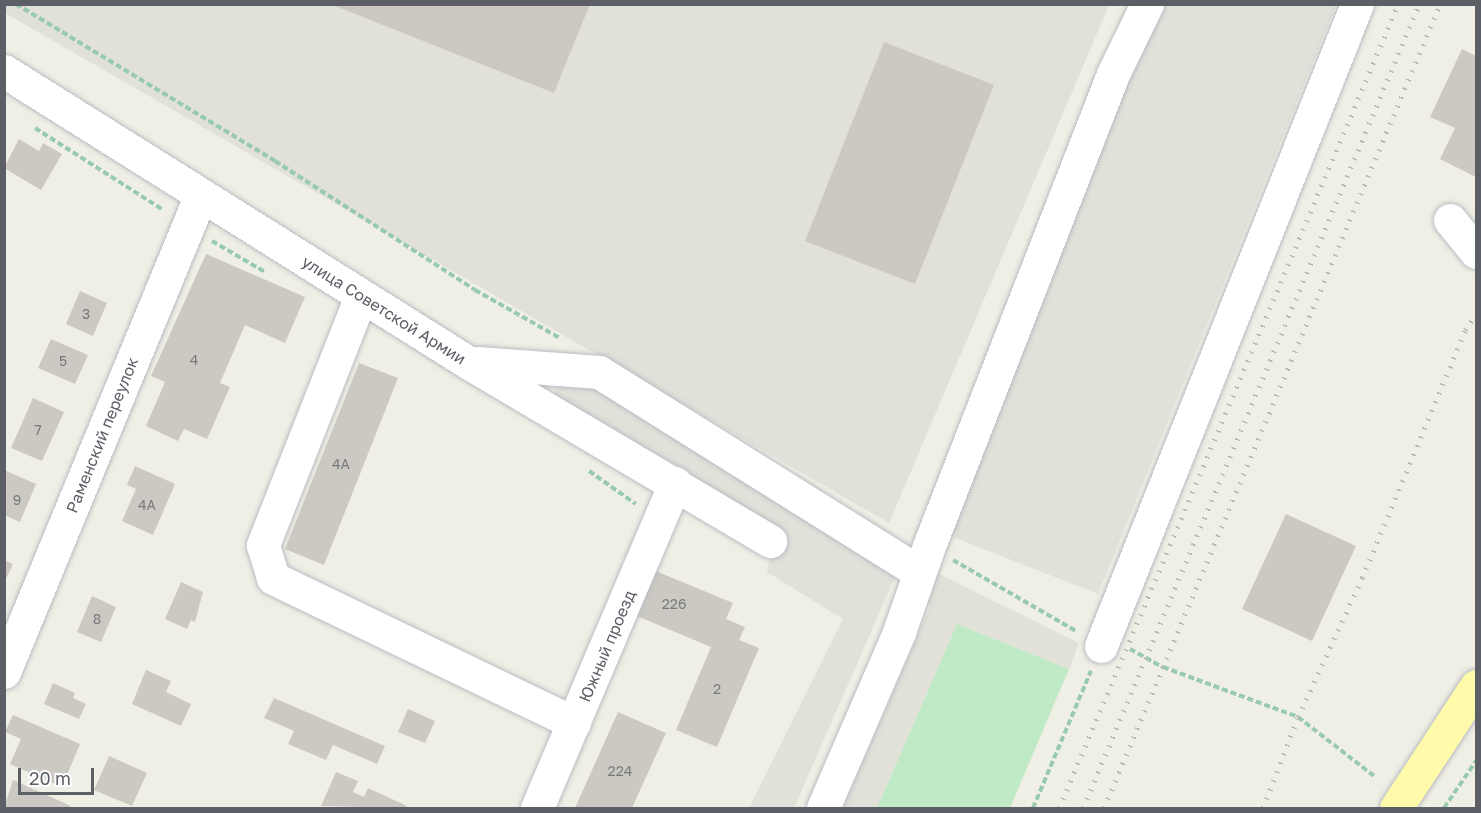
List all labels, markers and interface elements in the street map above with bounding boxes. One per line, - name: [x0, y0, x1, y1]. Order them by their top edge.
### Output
- street label: улица Советской Армии: [298, 252, 470, 368]
- house number: 3: [82, 306, 90, 322]
- house number: 4: [190, 352, 198, 368]
- house number: 5: [59, 353, 67, 369]
- street label: Раменский переулок: [62, 354, 142, 516]
- house number: 7: [34, 422, 42, 438]
- house number: 4А: [332, 456, 350, 472]
- house number: 9: [13, 492, 21, 508]
- house number: 4А: [138, 497, 156, 513]
- street label: Южный проезд: [575, 587, 639, 705]
- house number: 226: [662, 596, 686, 612]
- house number: 8: [93, 611, 101, 627]
- house number: 2: [713, 681, 721, 697]
- scale bar: [21, 756, 98, 794]
- house number: 224: [608, 763, 632, 779]
- text: 20 m: [29, 767, 71, 789]

